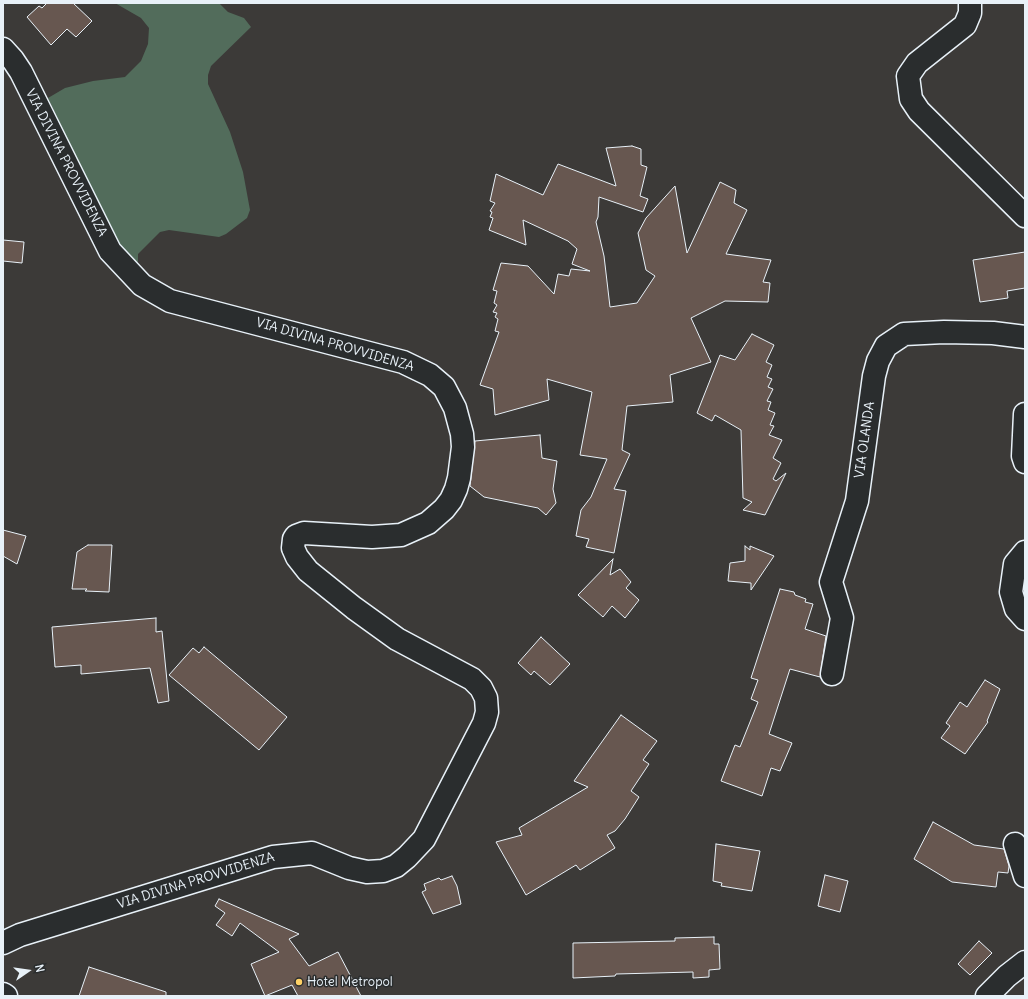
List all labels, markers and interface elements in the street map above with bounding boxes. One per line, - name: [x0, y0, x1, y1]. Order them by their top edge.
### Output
- street label: VIA DIVINA PROVVIDENZA: [22, 87, 110, 239]
- street label: VIA DIVINA PROVVIDENZA: [254, 315, 416, 375]
- street label: VIA OLANDA: [852, 401, 878, 479]
- street label: VIA DIVINA PROVVIDENZA: [116, 850, 276, 912]
- north arrow: [8, 951, 48, 991]
- text: N: [32, 963, 47, 974]
- place label: Hotel Metropol: [307, 974, 393, 990]
- marker: Hotel Metropol: [294, 977, 304, 987]

